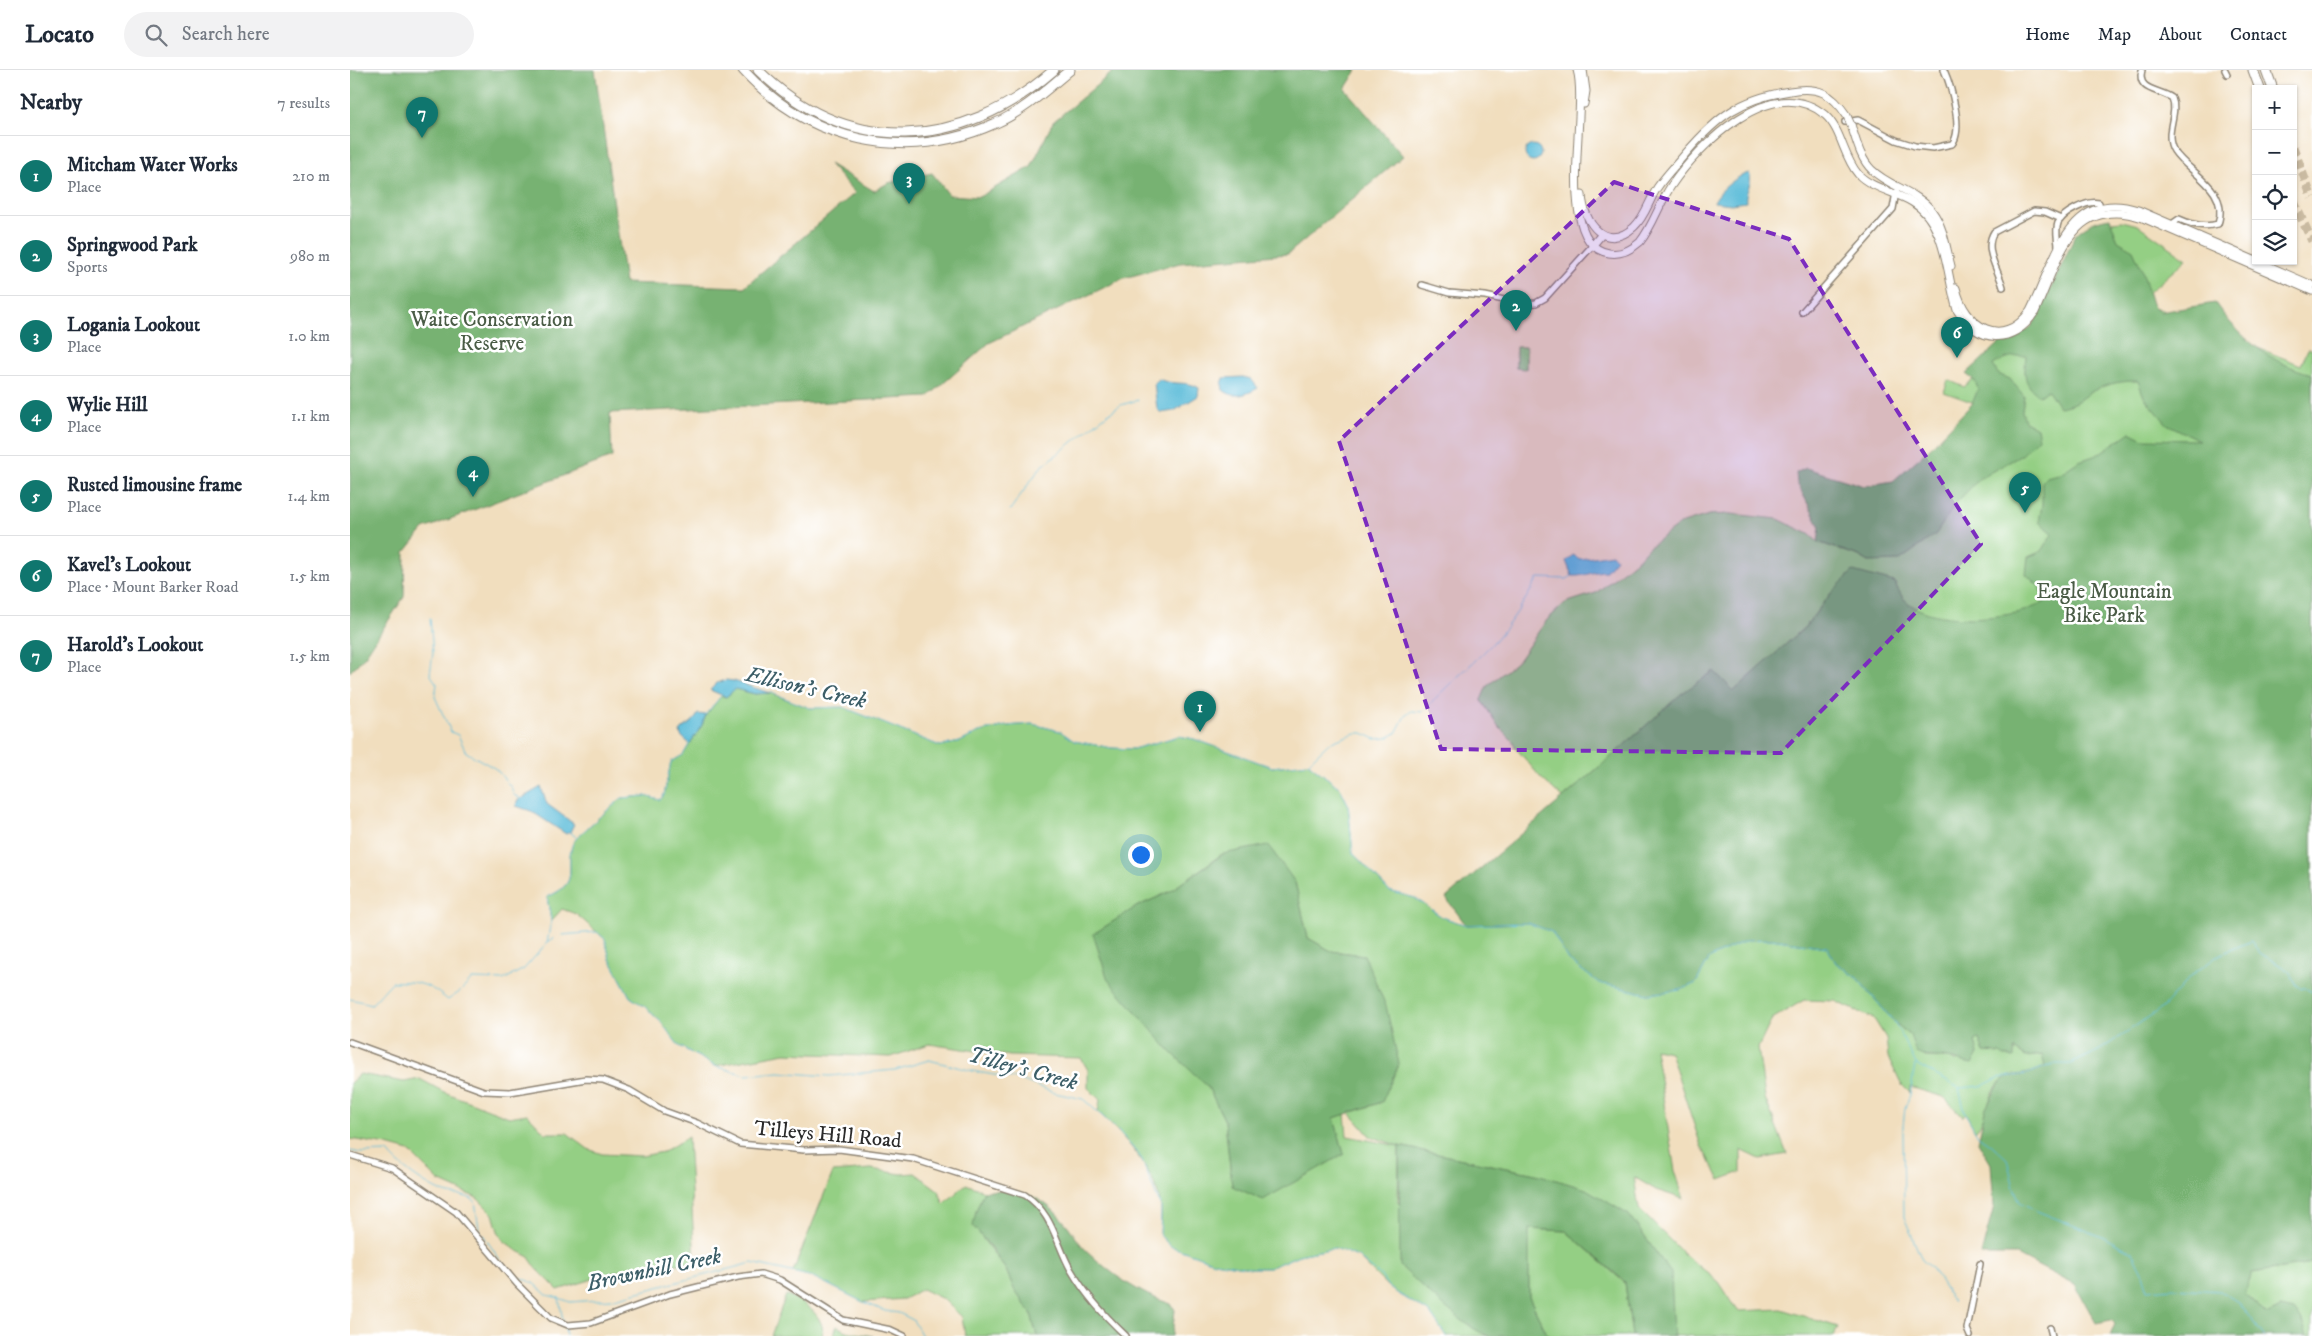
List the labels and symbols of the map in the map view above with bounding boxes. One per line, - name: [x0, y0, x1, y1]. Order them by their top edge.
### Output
- pin: 7: [406, 97, 438, 138]
- pin: 3: [893, 163, 925, 204]
- pin: 2: [1500, 290, 1532, 331]
- park label: Waite Conservation Reserve: [410, 307, 573, 357]
- pin: 6: [1941, 317, 1973, 358]
- pin: 4: [457, 456, 489, 497]
- pin: 5: [2009, 472, 2041, 513]
- park label: Eagle Mountain Bike Park: [2036, 579, 2172, 629]
- water label: Ellison's Creek: [741, 661, 870, 715]
- pin: 1: [1184, 691, 1216, 732]
- your location: [1128, 842, 1154, 868]
- water label: Tilley's Creek: [965, 1041, 1081, 1097]
- street label: Tilleys Hill Road: [753, 1116, 903, 1154]
- water label: Brownhill Creek: [583, 1242, 724, 1298]

